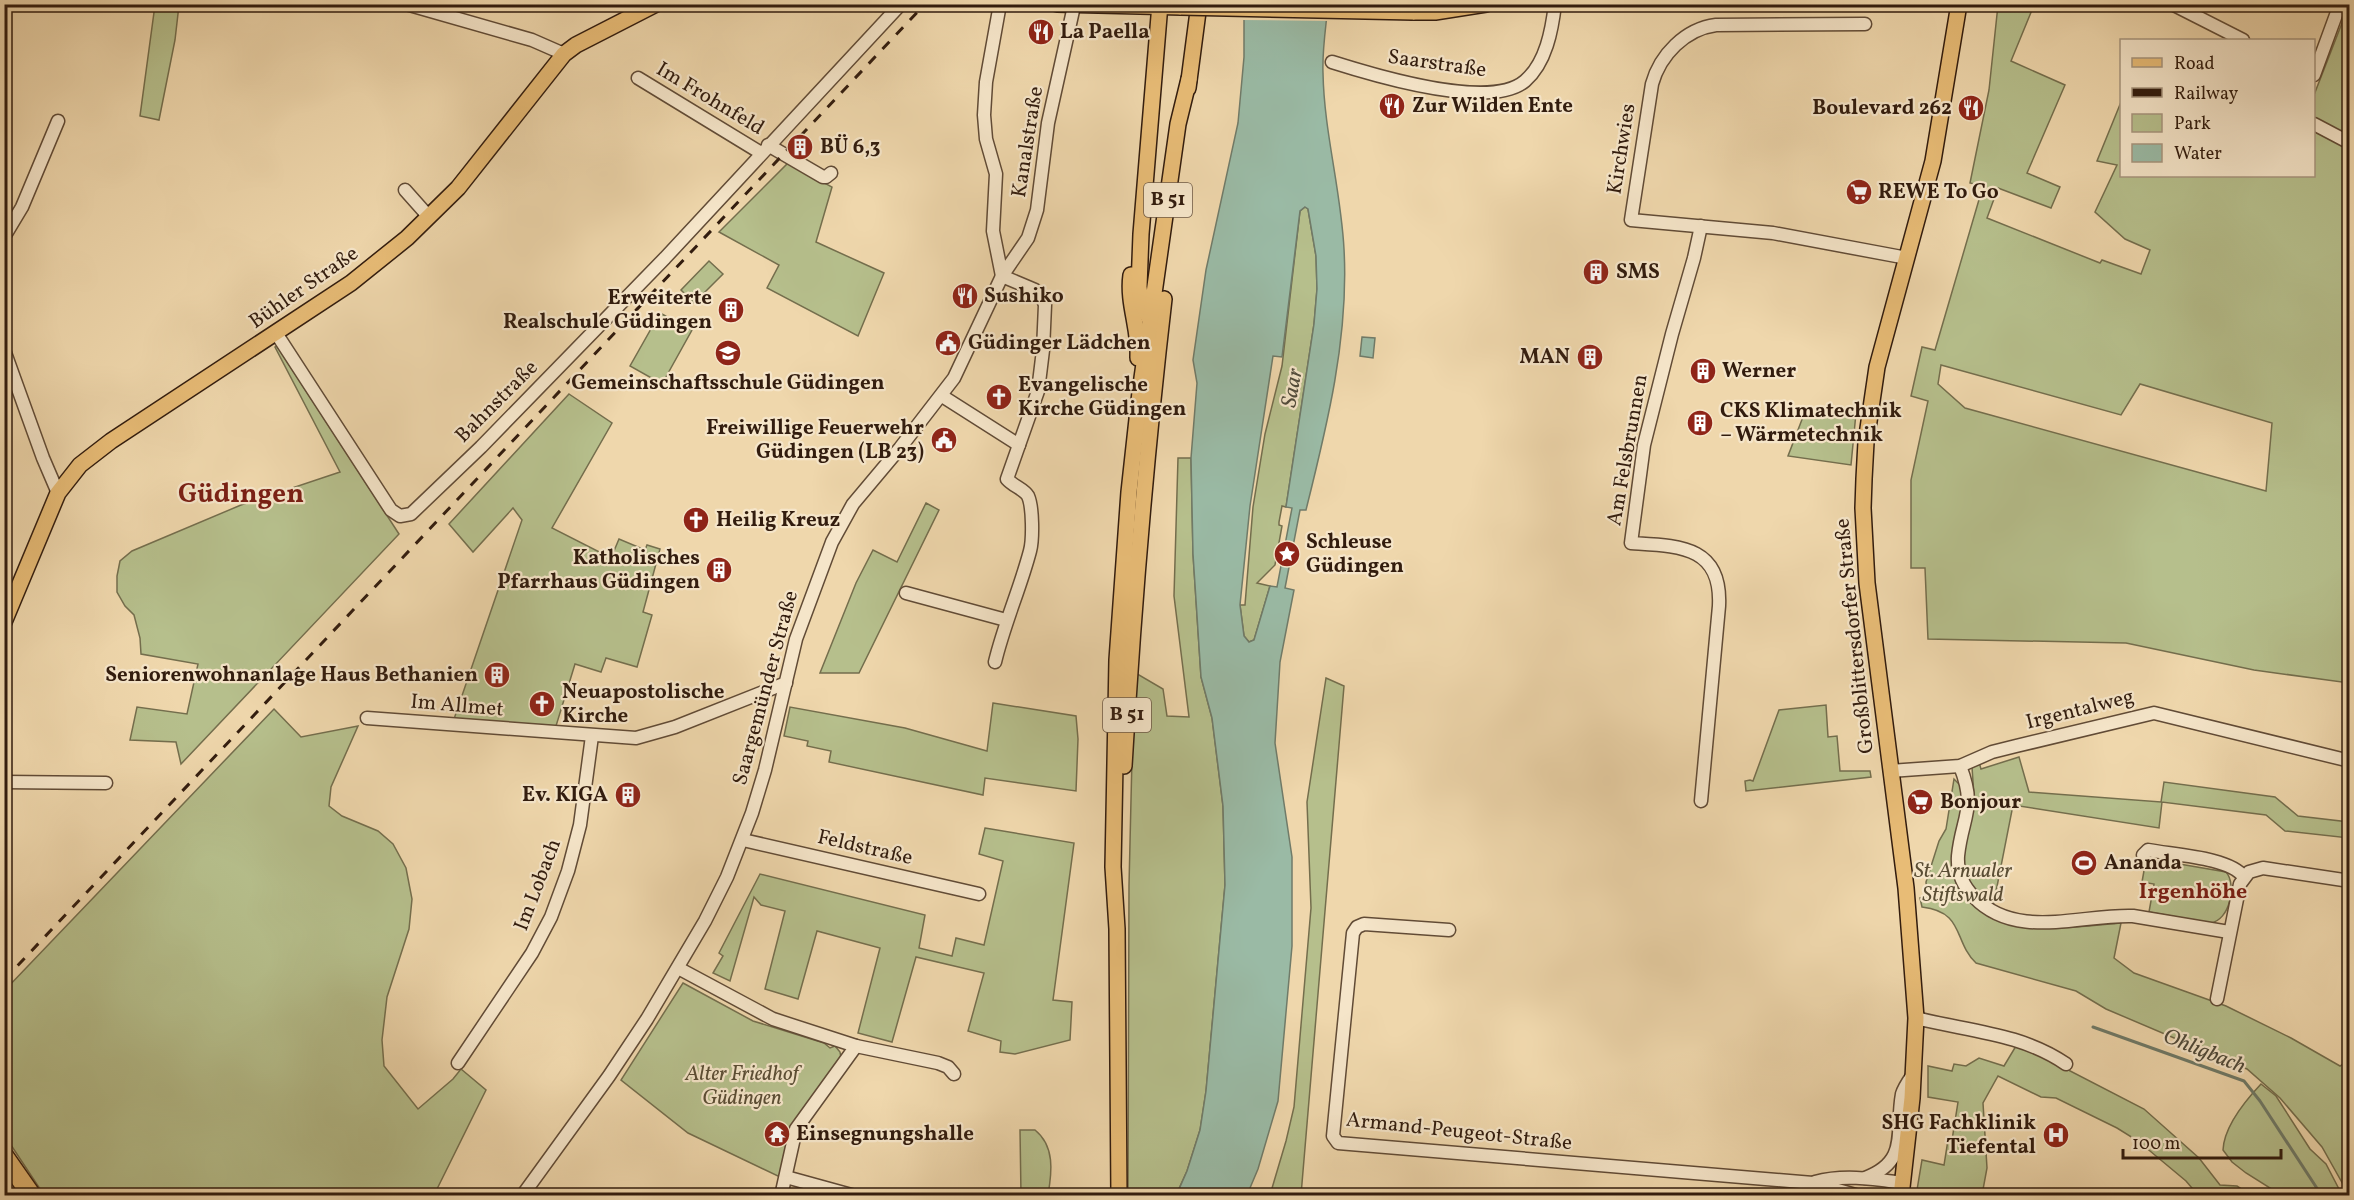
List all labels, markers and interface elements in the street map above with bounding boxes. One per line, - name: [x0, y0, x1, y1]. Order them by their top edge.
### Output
- restaurant icon: La Paella: [1026, 17, 1056, 47]
- place label: La Paella: [1060, 18, 1150, 47]
- legend: [2120, 39, 2315, 177]
- street label: Saarstraße: [1386, 43, 1488, 85]
- text: Road: [2174, 52, 2215, 77]
- street label: Im Frohnfeld: [650, 55, 770, 143]
- text: Railway: [2174, 82, 2238, 107]
- street label: Kanalstraße: [1005, 84, 1051, 200]
- restaurant icon: Zur Wilden Ente: [1377, 91, 1407, 121]
- place label: Zur Wilden Ente: [1412, 92, 1573, 121]
- restaurant icon: Boulevard 262: [1956, 93, 1986, 123]
- place label: Boulevard 262: [1812, 94, 1952, 123]
- street label: Kirchwies: [1601, 102, 1643, 196]
- text: Park: [2174, 112, 2211, 137]
- building icon: BÜ 6,3: [785, 132, 815, 162]
- place label: BÜ 6,3: [820, 133, 881, 162]
- text: Water: [2174, 142, 2222, 167]
- supermarket icon: REWE To Go: [1844, 177, 1874, 207]
- place label: REWE To Go: [1878, 178, 1999, 207]
- road number: B 51: [1144, 183, 1192, 217]
- street label: Bühler Straße: [243, 240, 365, 336]
- building icon: SMS: [1581, 257, 1611, 287]
- place label: SMS: [1616, 258, 1660, 287]
- restaurant icon: Sushiko: [950, 281, 980, 311]
- place label: Sushiko: [984, 282, 1064, 311]
- place label: Erweiterte Realschule Güdingen: [503, 284, 712, 337]
- building icon: Erweiterte Realschule Güdingen: [716, 295, 746, 325]
- public building icon: Güdinger Lädchen: [933, 328, 963, 358]
- place label: Güdinger Lädchen: [968, 329, 1151, 358]
- school or university icon: Gemeinschaftsschule Güdingen: [713, 338, 743, 368]
- building icon: MAN: [1575, 342, 1605, 372]
- place label: MAN: [1520, 343, 1570, 372]
- street label: Bahnstraße: [449, 354, 545, 450]
- building icon: Werner: [1688, 356, 1718, 386]
- place label: Werner: [1722, 357, 1796, 386]
- water label: Saar: [1274, 365, 1312, 410]
- place label: Gemeinschaftsschule Güdingen: [571, 369, 885, 398]
- place label: Evangelische Kirche Güdingen: [1018, 371, 1187, 424]
- street label: Am Felsbrunnen: [1600, 372, 1656, 528]
- church icon: Evangelische Kirche Güdingen: [984, 382, 1014, 412]
- place label: CKS Klimatechnik – Wärmetechnik: [1720, 397, 1902, 450]
- building icon: CKS Klimatechnik – Wärmetechnik: [1685, 408, 1715, 438]
- place label: Freiwillige Feuerwehr Güdingen (LB 23): [706, 414, 924, 467]
- public building icon: Freiwillige Feuerwehr Güdingen (LB 23): [929, 425, 959, 455]
- district label: Güdingen: [178, 476, 304, 514]
- church icon: Heilig Kreuz: [681, 505, 711, 535]
- place label: Heilig Kreuz: [716, 506, 841, 535]
- street label: Großblittersdorfer Straße: [1828, 517, 1882, 755]
- place label: Schleuse Güdingen: [1306, 528, 1404, 581]
- place icon: Schleuse Güdingen: [1272, 539, 1302, 569]
- place label: Katholisches Pfarrhaus Güdingen: [497, 544, 700, 597]
- building icon: Katholisches Pfarrhaus Güdingen: [704, 555, 734, 585]
- street label: Saargemünder Straße: [726, 587, 806, 789]
- building icon: Seniorenwohnanlage Haus Bethanien: [482, 660, 512, 690]
- place label: Seniorenwohnanlage Haus Bethanien: [105, 661, 478, 690]
- place label: Neuapostolische Kirche: [562, 678, 725, 731]
- street label: Irgentalweg: [2023, 683, 2137, 737]
- street label: Im Allmet: [409, 687, 505, 725]
- church icon: Neuapostolische Kirche: [527, 689, 557, 719]
- road number: B 51: [1103, 698, 1151, 732]
- building icon: Ev. KIGA: [613, 780, 643, 810]
- place label: Ev. KIGA: [522, 781, 608, 810]
- supermarket icon: Bonjour: [1905, 787, 1935, 817]
- place label: Bonjour: [1940, 788, 2021, 817]
- street label: Feldstraße: [815, 823, 916, 873]
- street label: Im Lobach: [507, 835, 569, 935]
- sports icon: Ananda: [2069, 848, 2099, 878]
- place label: Ananda: [2104, 849, 2182, 878]
- park label: St. Arnualer Stiftswald: [1914, 857, 2012, 910]
- district label: Irgenhöhe: [2139, 877, 2247, 908]
- water label: Ohligbach: [2158, 1021, 2250, 1083]
- park label: Alter Friedhof Güdingen: [684, 1060, 802, 1113]
- street label: Armand-Peugeot-Straße: [1345, 1106, 1573, 1158]
- place label: SHG Fachklinik Tiefental: [1882, 1109, 2036, 1162]
- temple icon: Einsegnungshalle: [762, 1119, 792, 1149]
- place label: Einsegnungshalle: [796, 1120, 974, 1149]
- hospital icon: SHG Fachklinik Tiefental: [2041, 1120, 2071, 1150]
- scale bar: [2123, 1122, 2280, 1160]
- text: 100 m: [2132, 1132, 2181, 1157]

